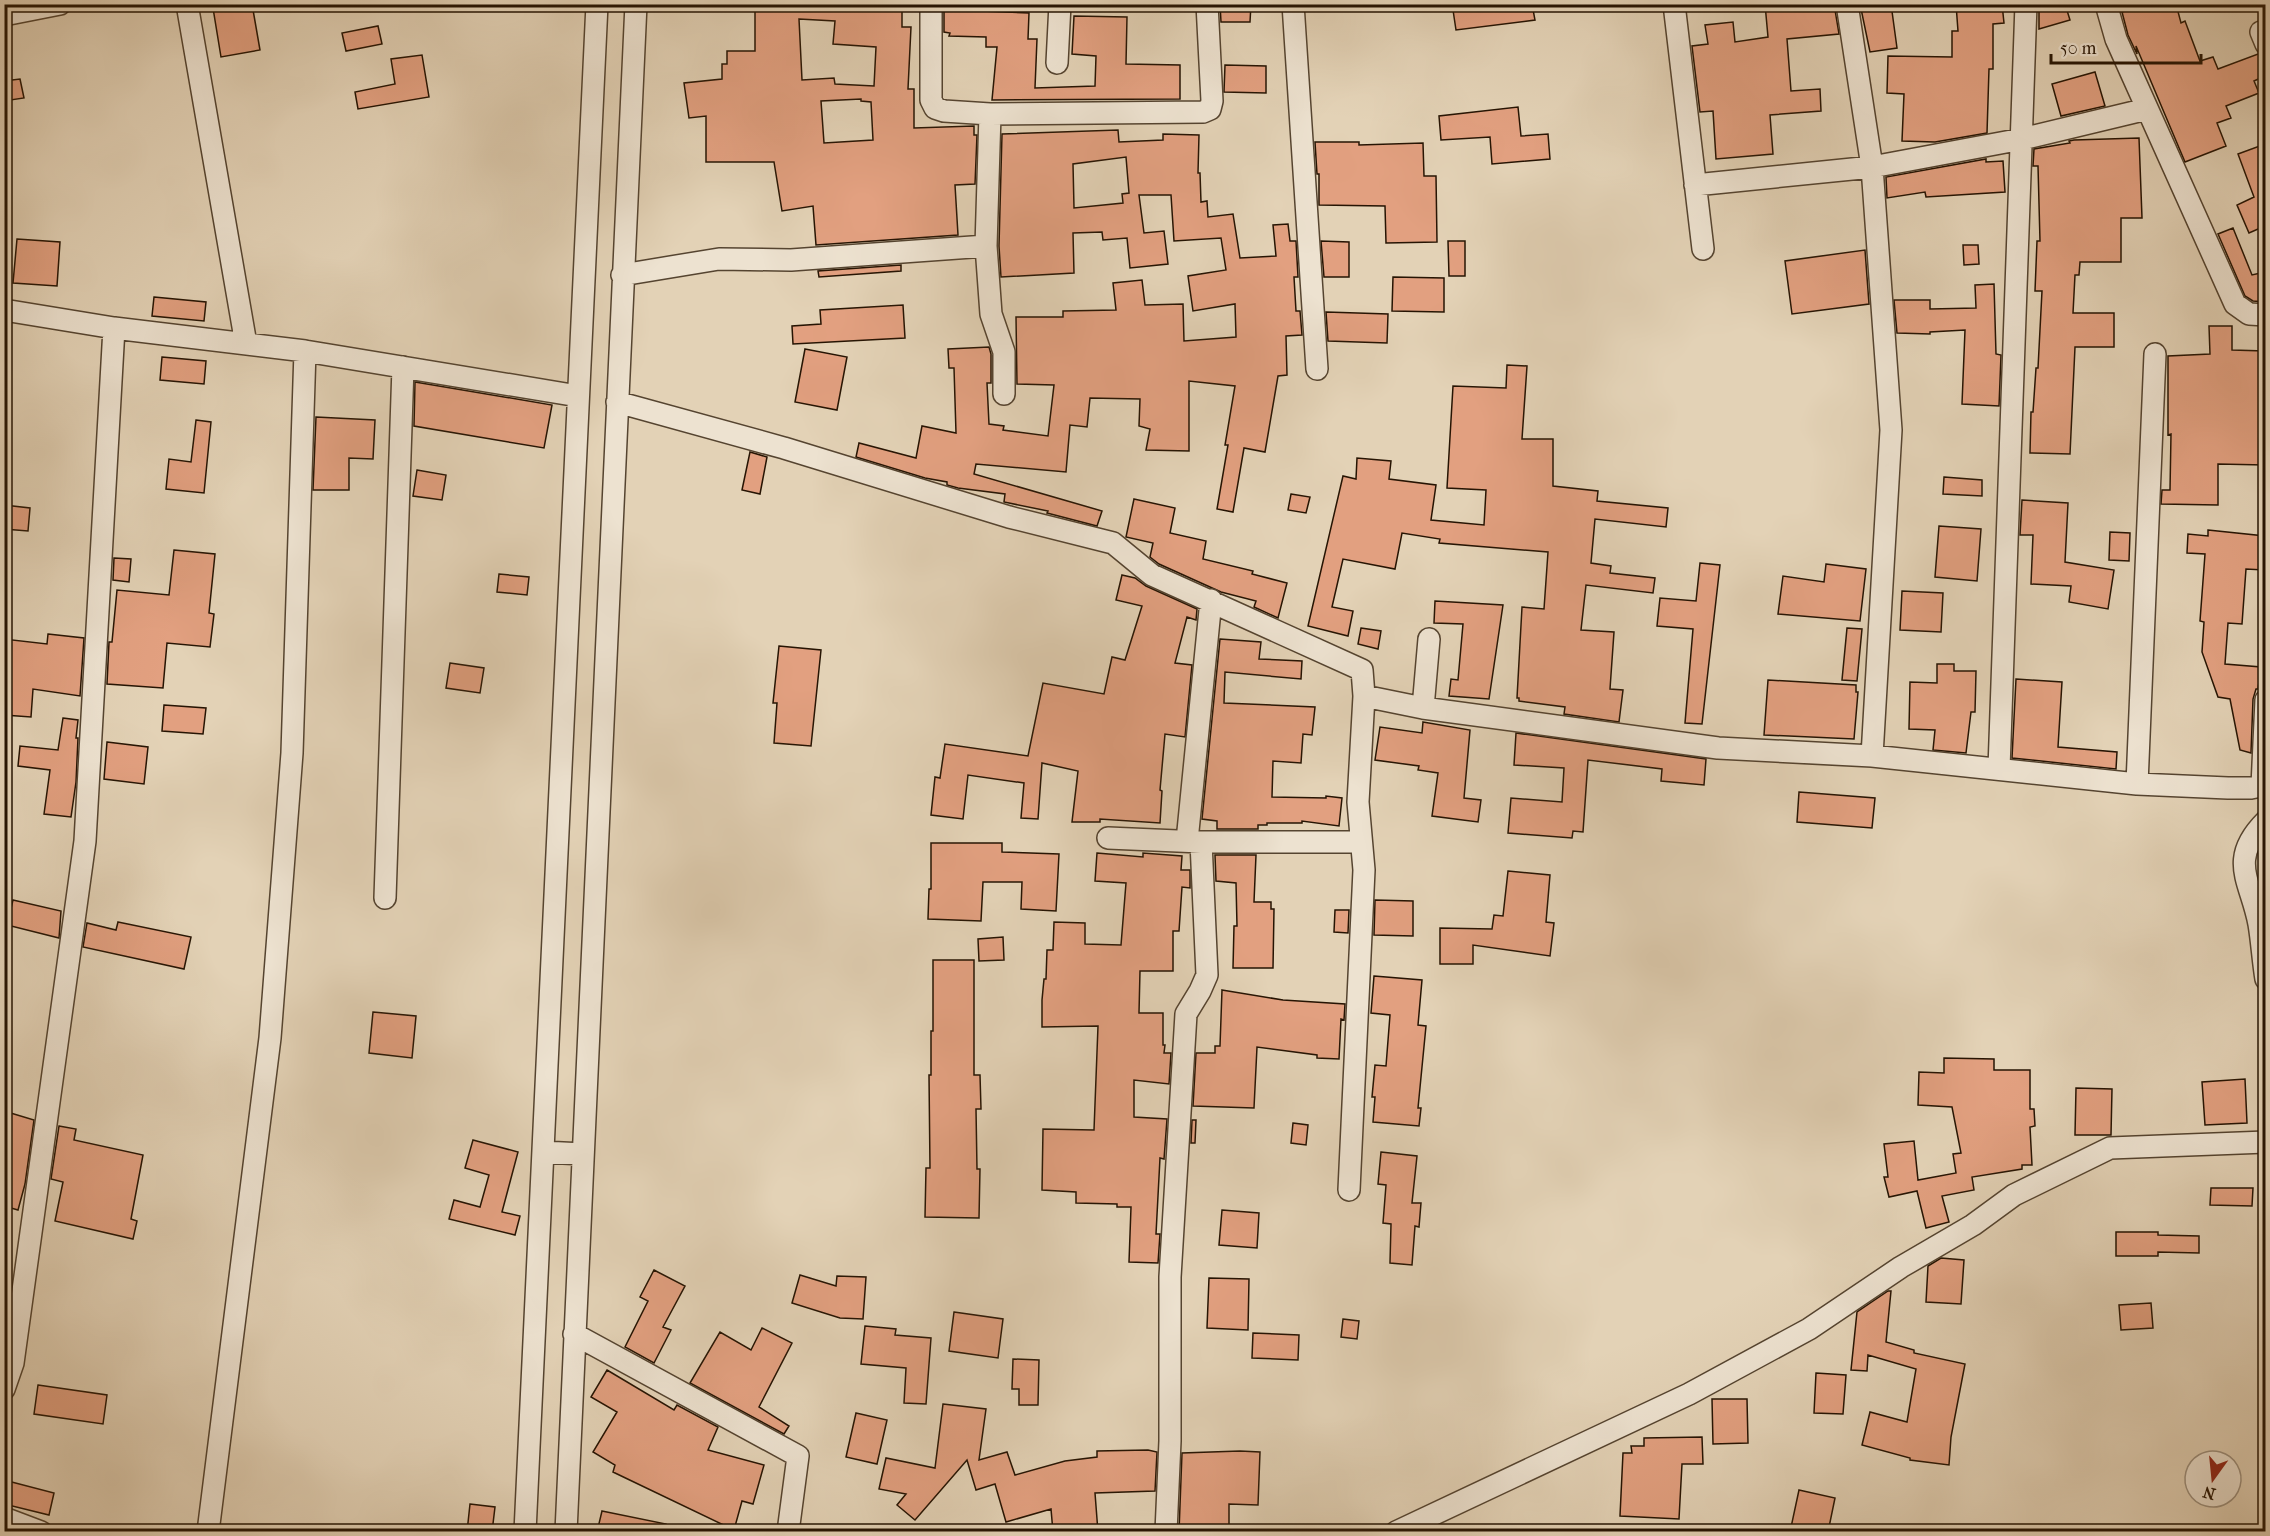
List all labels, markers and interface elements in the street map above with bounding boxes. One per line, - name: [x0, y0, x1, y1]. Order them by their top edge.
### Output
- scale bar: [2051, 27, 2201, 65]
- text: 50 m: [2060, 38, 2097, 59]
- north arrow: [2183, 1449, 2243, 1509]
- text: N: [2200, 1482, 2218, 1504]

